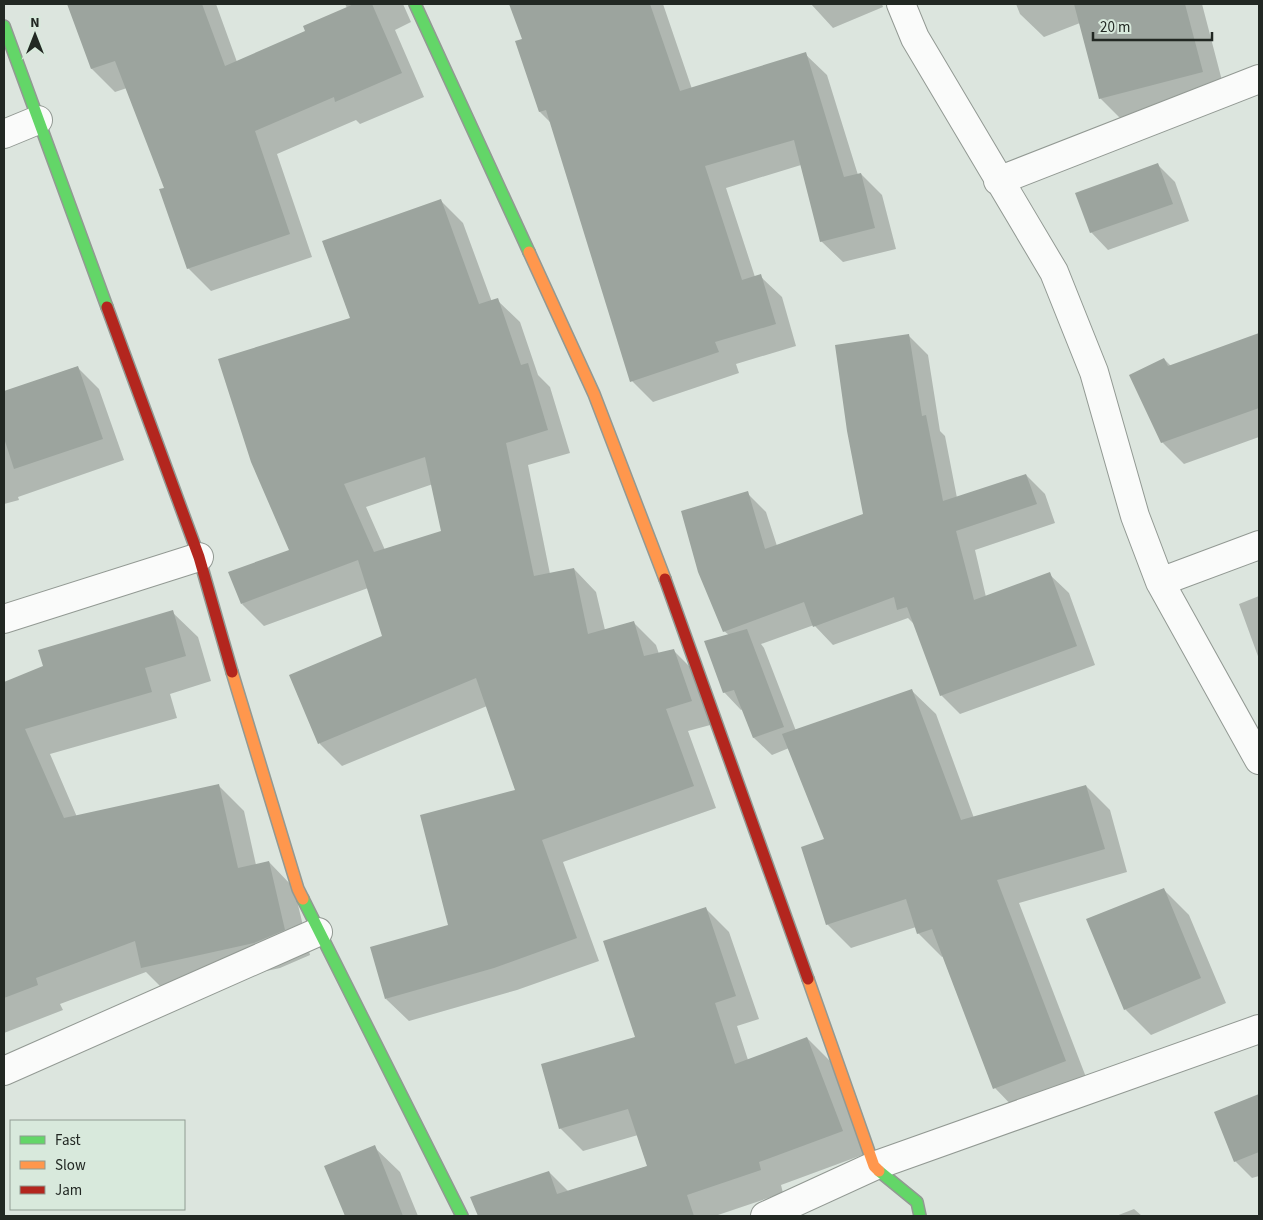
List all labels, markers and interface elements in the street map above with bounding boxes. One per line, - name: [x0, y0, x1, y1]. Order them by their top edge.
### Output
- north arrow: [10, 10, 60, 60]
- scale bar: [1093, 10, 1212, 42]
- text: N: [30, 13, 40, 33]
- text: 20 m: [1100, 17, 1130, 38]
- legend: [10, 1120, 185, 1210]
- text: Fast: [55, 1130, 81, 1151]
- text: Slow: [55, 1155, 86, 1176]
- text: Jam: [55, 1180, 82, 1201]

